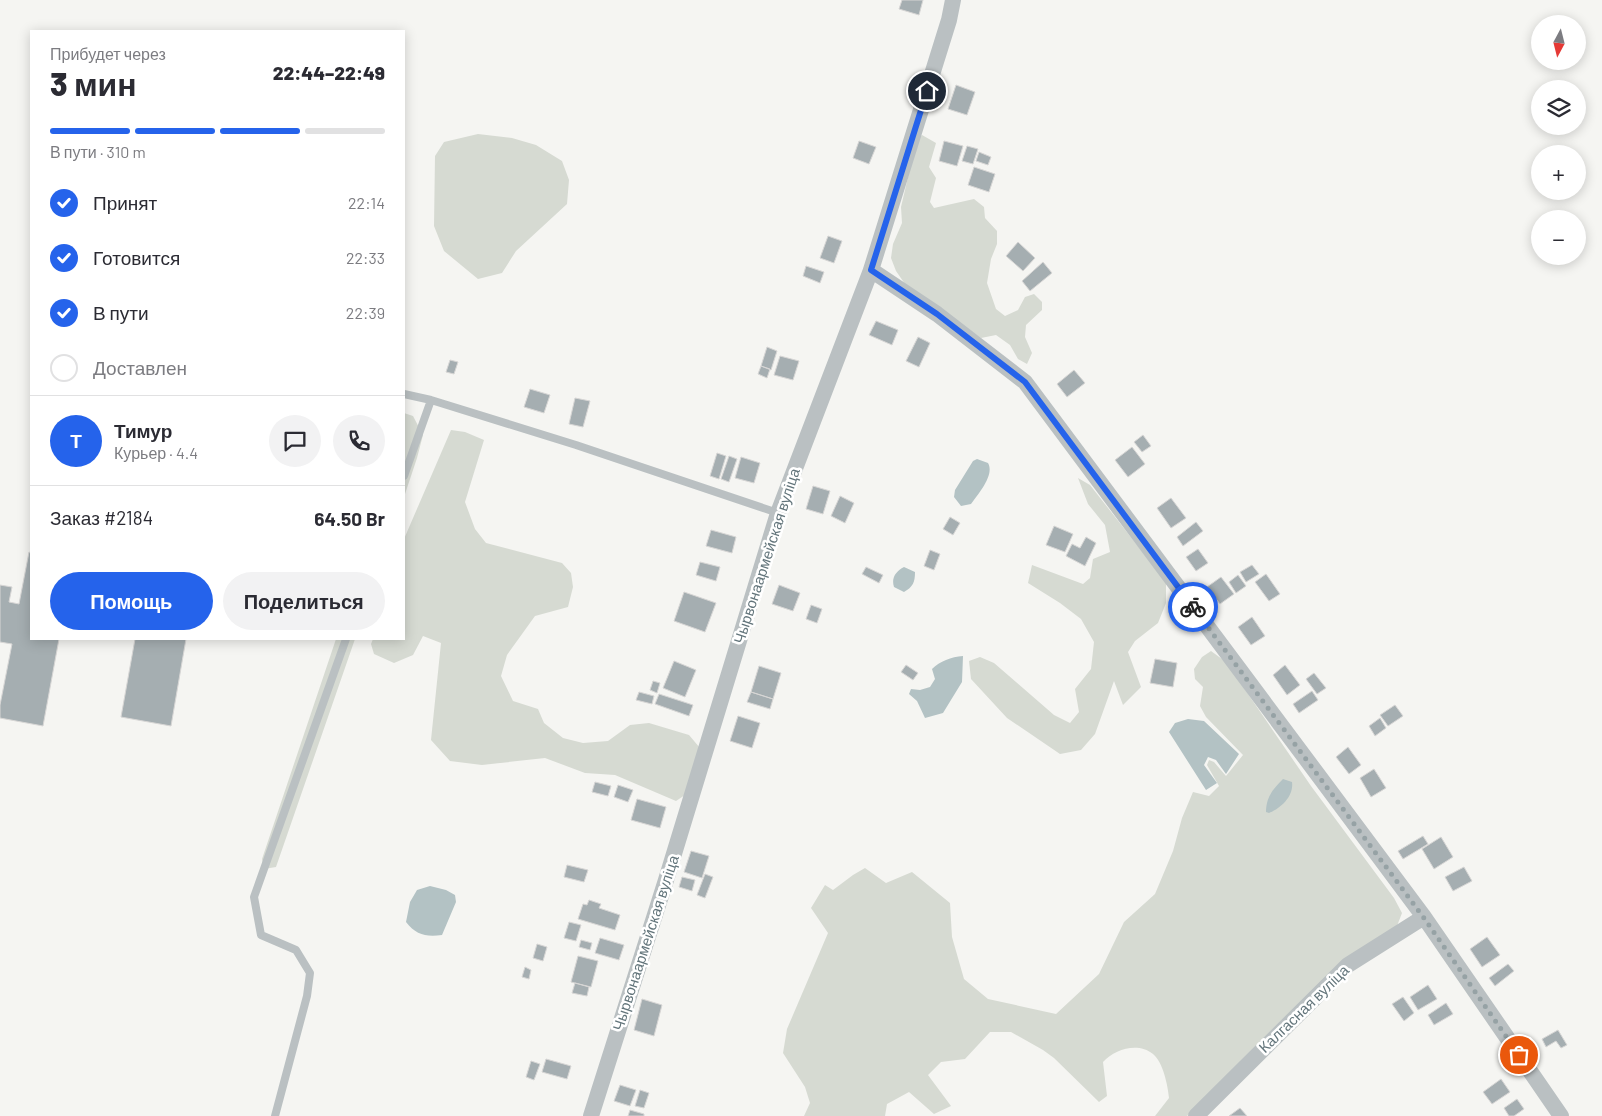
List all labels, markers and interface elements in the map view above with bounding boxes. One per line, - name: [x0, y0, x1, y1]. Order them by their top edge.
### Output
- north arrow: [1531, 15, 1586, 70]
- map controls: [1531, 15, 1586, 265]
- text: Прибудет через: [50, 44, 166, 63]
- text: 22:44–22:49: [273, 61, 385, 84]
- text: 3 мин: [50, 64, 137, 102]
- pin: [906, 70, 948, 112]
- icon: home: [913, 77, 941, 105]
- button: layers: [1531, 80, 1586, 135]
- text: В пути · 310 m: [50, 142, 146, 161]
- button: +: [1531, 145, 1586, 200]
- icon: check: [50, 189, 78, 217]
- text: Принят: [93, 191, 157, 214]
- text: 22:14: [348, 193, 385, 212]
- button: −: [1531, 210, 1586, 265]
- icon: check: [50, 244, 78, 272]
- text: Готовится: [93, 246, 180, 269]
- text: 22:33: [346, 248, 385, 267]
- icon: check: [50, 299, 78, 327]
- text: В пути: [93, 301, 149, 324]
- text: 22:39: [346, 303, 385, 322]
- text: Доставлен: [93, 356, 187, 379]
- button: chat: [269, 415, 321, 467]
- button: phone: [333, 415, 385, 467]
- text: Тимур: [114, 419, 172, 442]
- text: Т: [70, 429, 82, 452]
- text: Курьер · 4.4: [114, 443, 198, 462]
- street label: Чырвонаармейская вуліца: [729, 465, 803, 646]
- text: Заказ #2184: [50, 506, 153, 529]
- text: 64.50 Br: [314, 507, 385, 530]
- button: Помощь: [50, 572, 213, 630]
- button: Поделиться: [223, 572, 385, 630]
- courier: [1168, 582, 1218, 632]
- icon: bike: [1179, 593, 1207, 621]
- street label: Чырвонаармейская вуліца: [608, 852, 682, 1033]
- street label: Калгасная вуліца: [1254, 960, 1353, 1056]
- pin: [1498, 1034, 1540, 1076]
- icon: bag: [1505, 1041, 1533, 1069]

